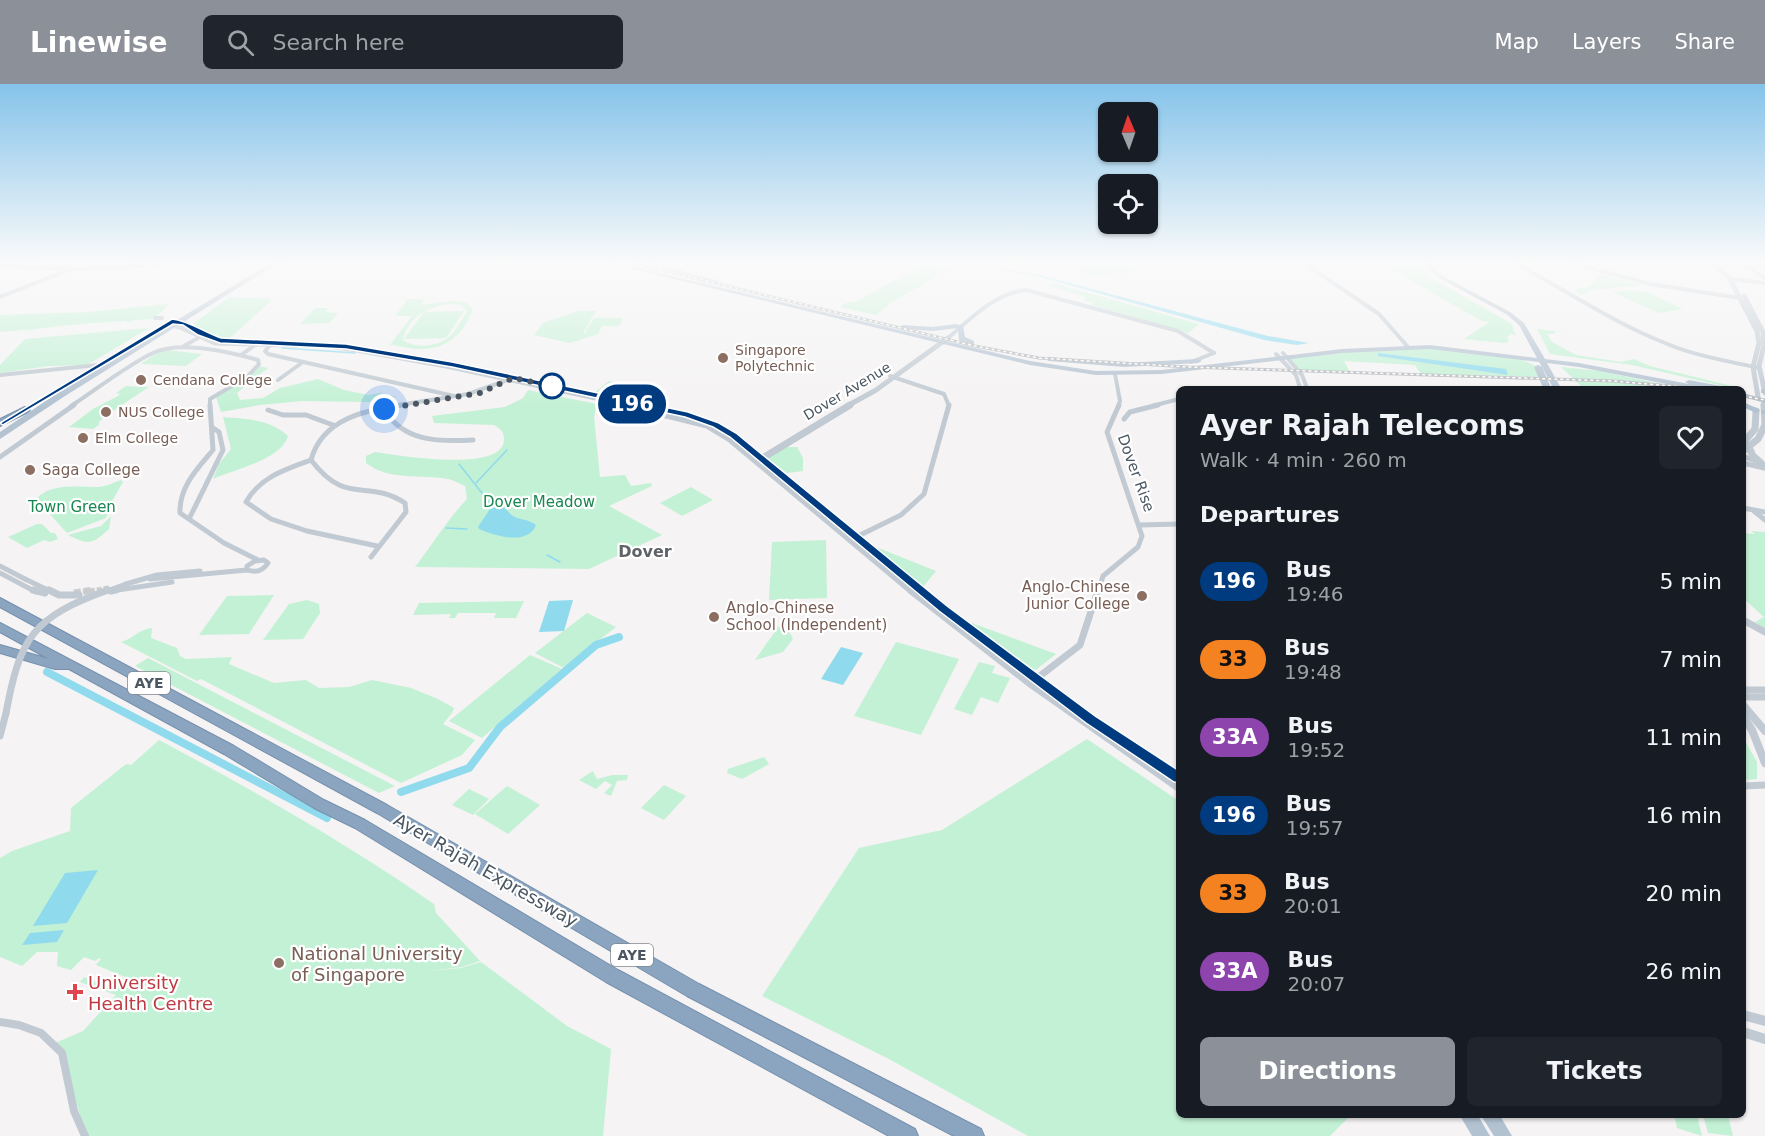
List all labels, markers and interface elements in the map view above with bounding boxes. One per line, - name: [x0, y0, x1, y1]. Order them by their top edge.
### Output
- search box: [203, 15, 623, 69]
- text: Linewise: [30, 26, 167, 59]
- icon: search: [224, 26, 257, 59]
- text: Search here: [272, 30, 405, 55]
- text: Map: [1495, 30, 1539, 54]
- text: Layers: [1572, 30, 1641, 54]
- text: Share: [1674, 30, 1735, 54]
- north arrow: [1098, 102, 1158, 162]
- map controls: [1098, 102, 1158, 234]
- button: locate: [1098, 174, 1158, 234]
- place label: Singapore Polytechnic: [735, 342, 815, 374]
- marker: Singapore Polytechnic: [716, 351, 730, 365]
- street label: Dover Avenue: [801, 359, 893, 423]
- place label: Cendana College: [153, 372, 272, 388]
- marker: Cendana College: [134, 373, 148, 387]
- unlabelled marker: [539, 373, 565, 399]
- line badge: 196: [598, 384, 666, 424]
- text: 196: [610, 392, 654, 416]
- your location: [369, 394, 399, 424]
- place label: NUS College: [118, 404, 204, 420]
- marker: NUS College: [99, 405, 113, 419]
- button: heart: [1659, 406, 1722, 469]
- text: Ayer Rajah Telecoms: [1200, 409, 1525, 442]
- place label: Elm College: [95, 430, 178, 446]
- marker: Elm College: [76, 431, 90, 445]
- street label: Dover Rise: [1114, 432, 1158, 514]
- text: Walk · 4 min · 260 m: [1200, 448, 1407, 472]
- place label: Saga College: [42, 461, 140, 479]
- marker: Saga College: [23, 463, 37, 477]
- park label: Dover Meadow: [483, 493, 595, 511]
- park label: Town Green: [27, 498, 116, 516]
- text: Departures: [1200, 502, 1340, 527]
- district label: Dover: [618, 542, 672, 561]
- text: Bus: [1286, 557, 1331, 582]
- text: 196: [1212, 569, 1256, 593]
- text: 5 min: [1660, 569, 1722, 594]
- place label: Anglo-Chinese Junior College: [1022, 578, 1130, 613]
- text: 19:46: [1286, 582, 1343, 606]
- marker: Anglo-Chinese Junior College: [1135, 589, 1149, 603]
- place label: Anglo-Chinese School (Independent): [726, 599, 887, 634]
- marker: Anglo-Chinese School (Independent): [707, 610, 721, 624]
- text: Bus: [1284, 635, 1330, 660]
- text: 33: [1218, 647, 1248, 671]
- text: 7 min: [1660, 647, 1722, 672]
- text: 19:48: [1284, 660, 1342, 684]
- road number: AYE: [128, 672, 170, 694]
- text: Bus: [1287, 713, 1333, 738]
- text: 33A: [1212, 725, 1257, 749]
- text: 11 min: [1646, 725, 1722, 750]
- text: 19:52: [1287, 738, 1345, 762]
- text: Bus: [1286, 791, 1331, 816]
- text: 196: [1212, 803, 1256, 827]
- text: 16 min: [1646, 803, 1722, 828]
- street label: Ayer Rajah Expressway: [390, 809, 582, 931]
- text: 19:57: [1286, 816, 1343, 840]
- text: Bus: [1284, 869, 1330, 894]
- text: 33: [1218, 881, 1248, 905]
- text: 20 min: [1646, 881, 1722, 906]
- text: 20:01: [1284, 894, 1342, 918]
- place label: National University of Singapore: [291, 943, 463, 985]
- road number: AYE: [611, 944, 653, 966]
- text: Bus: [1287, 947, 1333, 972]
- marker: National University of Singapore: [272, 956, 286, 970]
- text: 33A: [1212, 959, 1257, 983]
- text: 26 min: [1646, 959, 1722, 984]
- place label: University Health Centre: [88, 972, 213, 1014]
- text: 20:07: [1287, 972, 1345, 996]
- marker: University Health Centre: [66, 983, 84, 1001]
- button: Directions: [1200, 1037, 1455, 1106]
- button: Tickets: [1467, 1037, 1722, 1106]

